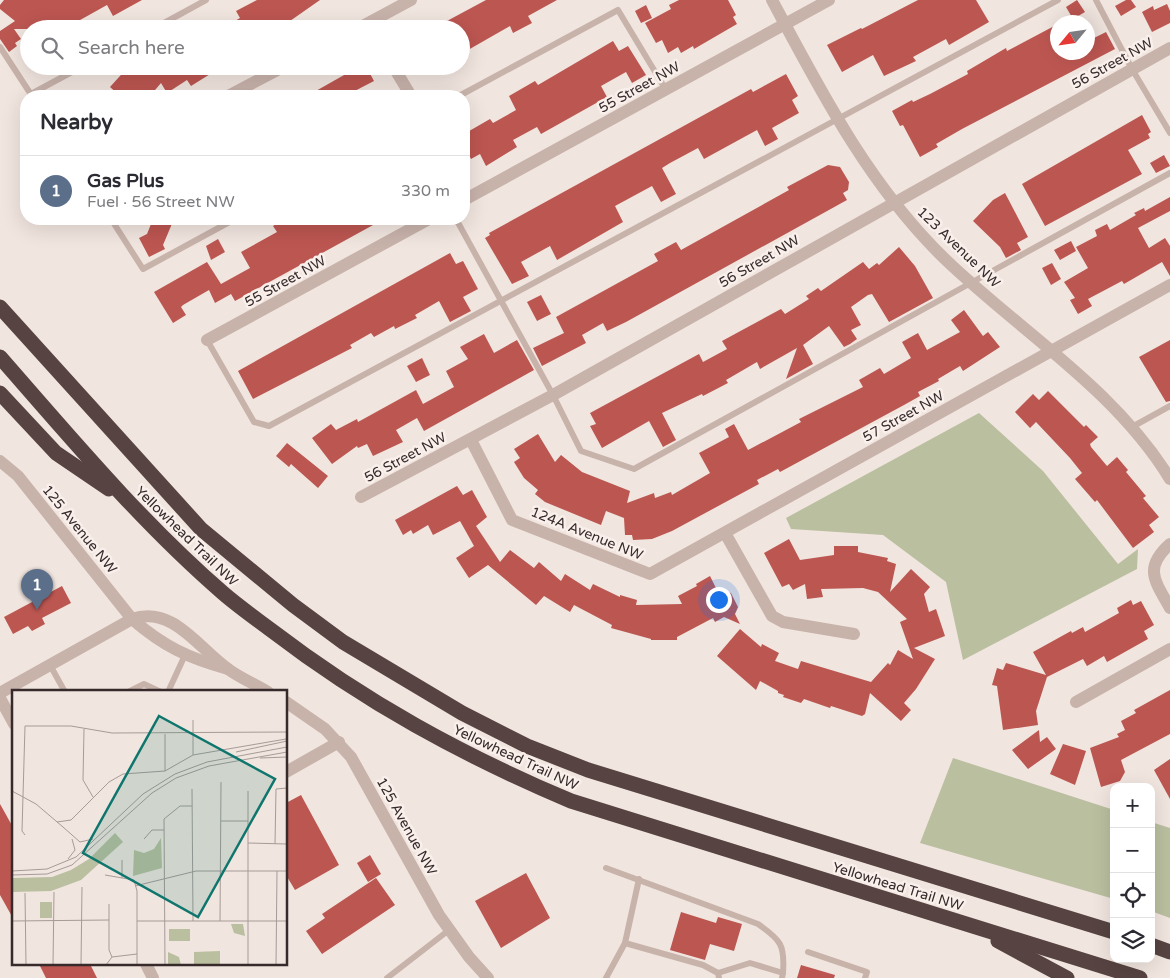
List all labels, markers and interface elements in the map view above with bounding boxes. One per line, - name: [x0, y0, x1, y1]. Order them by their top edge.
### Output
- north arrow: [1050, 15, 1095, 60]
- search box: [20, 20, 470, 75]
- icon: search: [38, 34, 66, 62]
- street label: 56 Street NW: [1069, 34, 1156, 93]
- text: Search here: [78, 37, 185, 59]
- street label: 55 Street NW: [596, 58, 683, 117]
- text: Nearby: [40, 110, 113, 135]
- text: Gas Plus: [87, 170, 164, 192]
- text: 1: [51, 181, 61, 201]
- text: 330 m: [401, 181, 450, 201]
- text: Fuel · 56 Street NW: [87, 192, 235, 212]
- street label: 123 Avenue NW: [913, 203, 1004, 291]
- street label: 56 Street NW: [716, 232, 803, 291]
- street label: 55 Street NW: [242, 252, 329, 311]
- street label: 57 Street NW: [860, 387, 947, 446]
- street label: 56 Street NW: [361, 429, 449, 486]
- street label: 125 Avenue NW: [39, 482, 121, 577]
- street label: Yellowhead Trail NW: [132, 483, 241, 590]
- street label: 124A Avenue NW: [528, 503, 645, 564]
- pin: 1: [21, 569, 53, 610]
- your location: [706, 587, 732, 613]
- inset map: [12, 690, 288, 966]
- street label: Yellowhead Trail NW: [451, 721, 581, 794]
- street label: 125 Avenue NW: [373, 774, 440, 878]
- map controls: [1110, 783, 1155, 963]
- button: +: [1110, 783, 1155, 828]
- button: −: [1110, 828, 1155, 873]
- street label: Yellowhead Trail NW: [830, 858, 965, 914]
- button: locate: [1110, 873, 1155, 918]
- button: layers: [1110, 918, 1155, 963]

